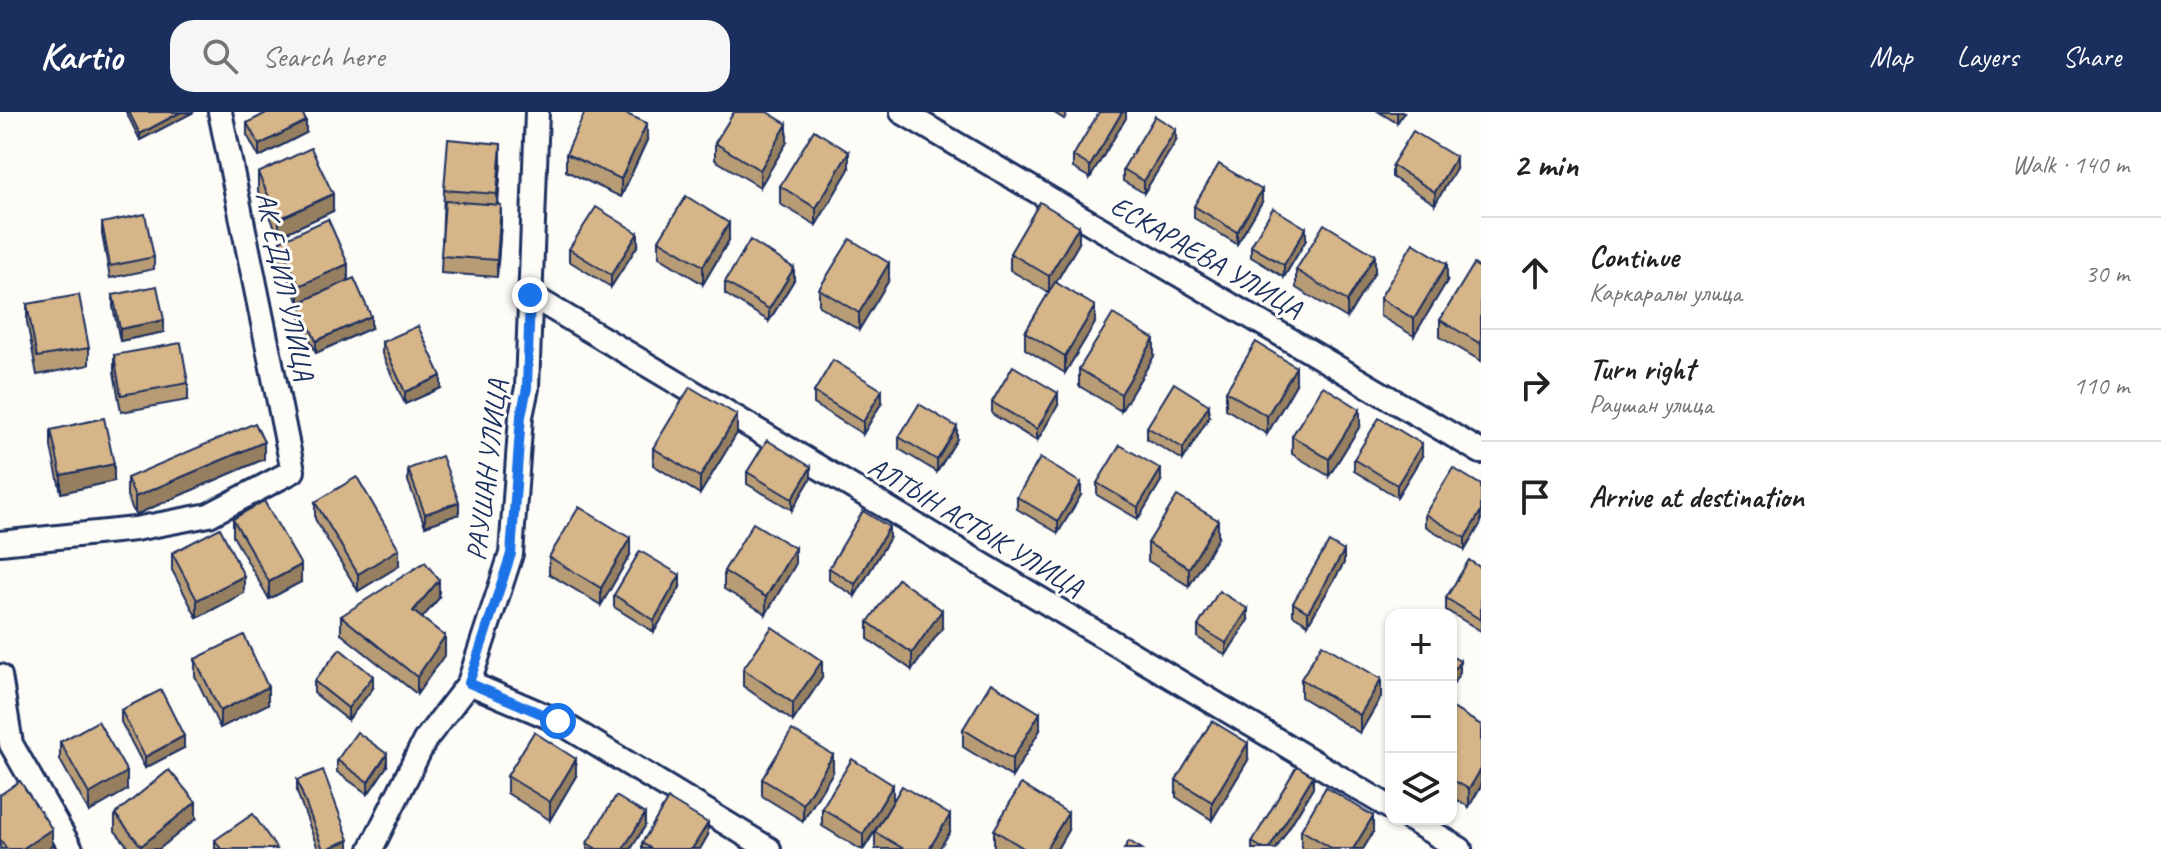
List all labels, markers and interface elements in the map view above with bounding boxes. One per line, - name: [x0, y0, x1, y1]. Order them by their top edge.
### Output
- search box: [170, 20, 730, 92]
- text: Kartio: [40, 33, 122, 80]
- icon: search: [198, 34, 242, 78]
- text: Search here: [262, 37, 384, 75]
- text: Map: [1870, 39, 1913, 74]
- text: Layers: [1957, 39, 2018, 74]
- text: Share: [2062, 39, 2121, 74]
- text: 2 min: [1513, 143, 1578, 186]
- text: Walk · 140 m: [2012, 148, 2129, 181]
- street label: ЕСКАРАЕВА УЛИЦА: [1105, 187, 1310, 326]
- street label: АК ЕДИЛ УЛИЦА: [248, 189, 323, 384]
- text: Continue: [1589, 238, 1679, 276]
- icon: ahead: [1513, 251, 1557, 295]
- text: 30 m: [2085, 257, 2129, 290]
- text: Каркаралы улица: [1589, 276, 1742, 309]
- route end: [512, 277, 548, 313]
- text: Turn right: [1589, 350, 1694, 388]
- icon: right: [1513, 363, 1557, 407]
- text: 110 m: [2073, 369, 2129, 402]
- street label: РАУШАН УЛИЦА: [458, 377, 515, 562]
- text: Раушан улица: [1589, 388, 1713, 421]
- street label: АЛТЫН АСТЫК УЛИЦА: [862, 449, 1090, 605]
- icon: arrive: [1513, 475, 1557, 519]
- text: Arrive at destination: [1589, 478, 1804, 516]
- map controls: [1385, 609, 1457, 825]
- button: +: [1385, 609, 1457, 681]
- button: −: [1385, 681, 1457, 753]
- route start: [540, 703, 576, 739]
- button: layers: [1385, 753, 1457, 825]

